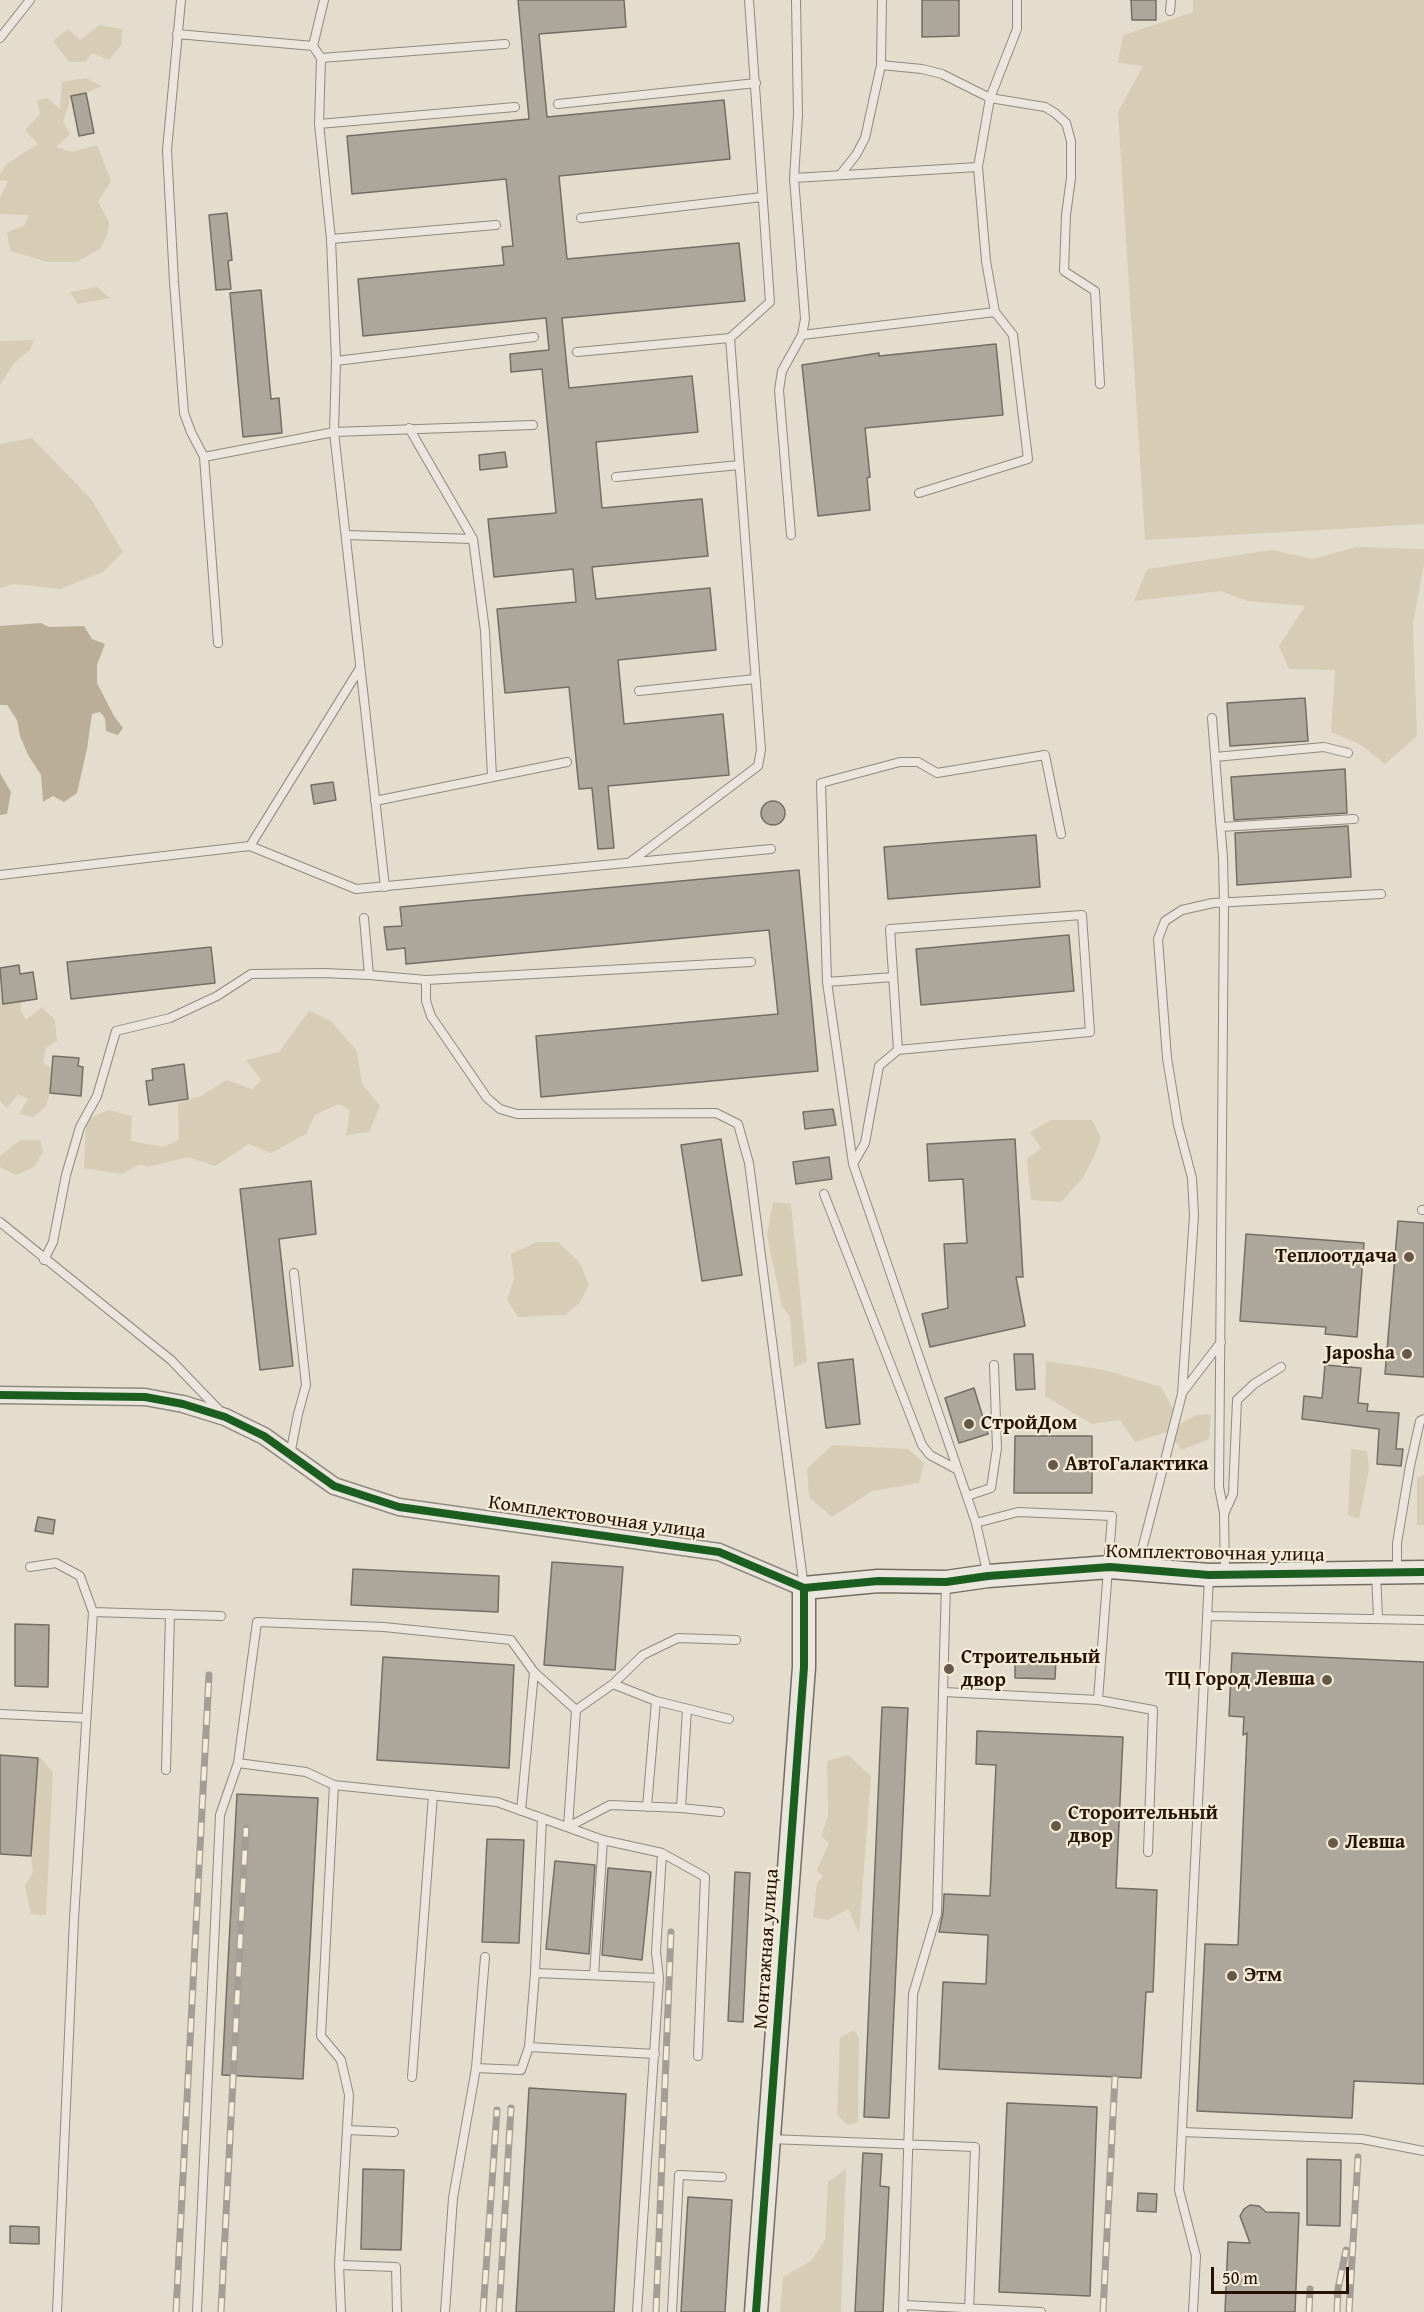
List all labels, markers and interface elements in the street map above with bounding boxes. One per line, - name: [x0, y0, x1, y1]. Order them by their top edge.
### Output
- place label: Теплоотдача: [1275, 1245, 1397, 1269]
- marker: Теплоотдача: [1402, 1250, 1416, 1264]
- place label: Japosha: [1325, 1342, 1395, 1366]
- marker: Japosha: [1400, 1347, 1414, 1361]
- place label: СтройДом: [981, 1412, 1077, 1436]
- marker: СтройДом: [962, 1417, 976, 1431]
- place label: АвтоГалактика: [1065, 1453, 1209, 1477]
- marker: АвтоГалактика: [1046, 1458, 1060, 1472]
- street label: Комплектовочная улица: [487, 1491, 707, 1545]
- street label: Комплектовочная улица: [1105, 1540, 1325, 1568]
- place label: Строительный двор: [961, 1646, 1100, 1693]
- marker: Строительный двор: [942, 1662, 956, 1676]
- place label: ТЦ Город Левша: [1165, 1668, 1315, 1692]
- marker: ТЦ Город Левша: [1320, 1673, 1334, 1687]
- place label: Стороительный двор: [1068, 1802, 1218, 1849]
- marker: Стороительный двор: [1049, 1819, 1063, 1833]
- place label: Левша: [1345, 1831, 1405, 1855]
- marker: Левша: [1326, 1836, 1340, 1850]
- street label: Монтажная улица: [749, 1868, 785, 2030]
- place label: Этм: [1244, 1964, 1282, 1988]
- marker: Этм: [1225, 1969, 1239, 1983]
- scale bar: [1214, 2255, 1352, 2293]
- text: 50 m: [1222, 2264, 1258, 2291]

